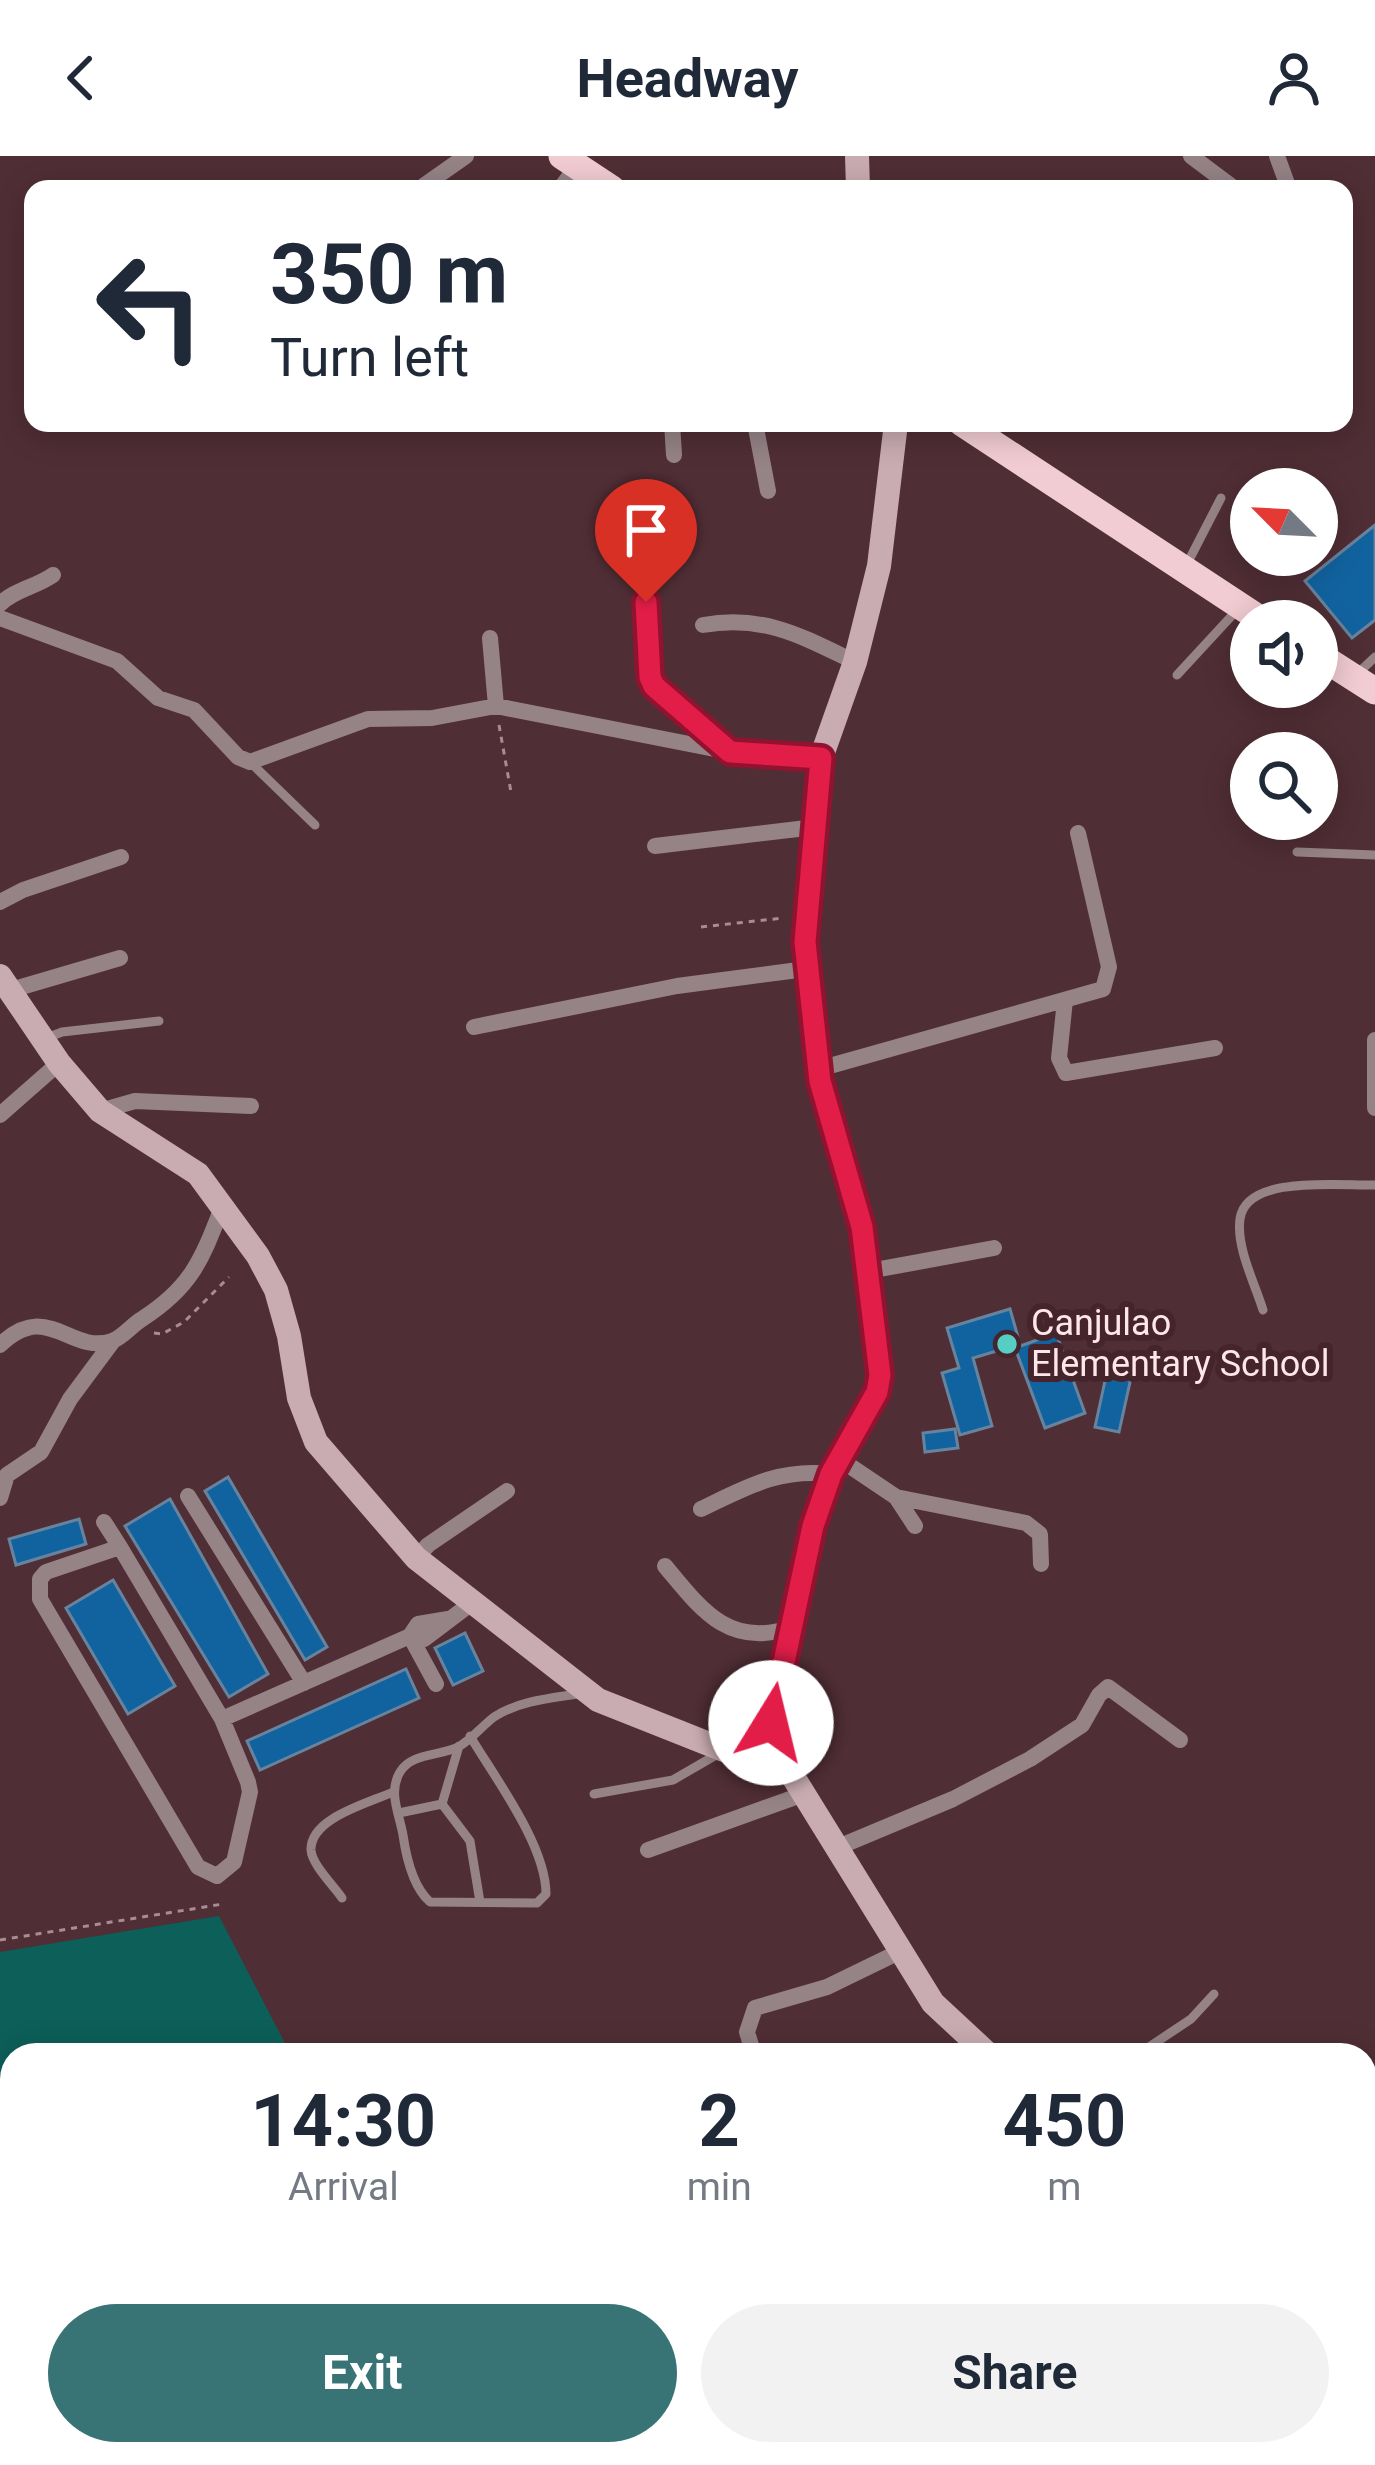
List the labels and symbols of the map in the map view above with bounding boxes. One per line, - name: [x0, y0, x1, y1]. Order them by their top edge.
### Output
- north arrow: [1230, 468, 1338, 576]
- pin: [595, 479, 697, 602]
- place label: Canjulao Elementary School: [1031, 1302, 1330, 1385]
- marker: Canjulao Elementary School: [994, 1331, 1020, 1357]
- position arrow: [708, 1660, 834, 1786]

